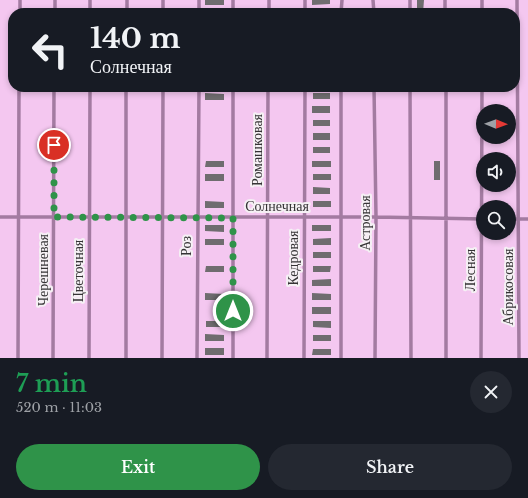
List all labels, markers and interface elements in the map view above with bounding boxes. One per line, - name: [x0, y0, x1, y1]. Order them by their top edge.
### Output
- text: 140 m: [90, 21, 180, 56]
- icon: left: [24, 24, 76, 76]
- text: Солнечная: [90, 56, 172, 78]
- north arrow: [476, 104, 516, 144]
- map controls: [476, 104, 516, 240]
- street label: Ромашковая: [248, 113, 266, 186]
- pin: [37, 128, 71, 162]
- icon: arrive: [43, 134, 65, 156]
- button: sound: [476, 152, 516, 192]
- street label: Астровая: [356, 195, 374, 251]
- street label: Солнечная: [245, 197, 309, 215]
- button: search: [476, 200, 516, 240]
- street label: Кедровая: [284, 230, 302, 286]
- street label: Черешневая: [34, 233, 52, 306]
- street label: Роз: [177, 236, 195, 256]
- street label: Цветочная: [69, 239, 87, 302]
- street label: Лесная: [461, 248, 479, 291]
- street label: Абрикосовая: [499, 248, 517, 325]
- position arrow: [212, 290, 254, 332]
- text: 7 min: [16, 369, 87, 398]
- button: close: [470, 371, 512, 413]
- text: 520 m · 11:03: [16, 399, 102, 416]
- button: Exit: [16, 444, 260, 490]
- button: Share: [268, 444, 512, 490]

